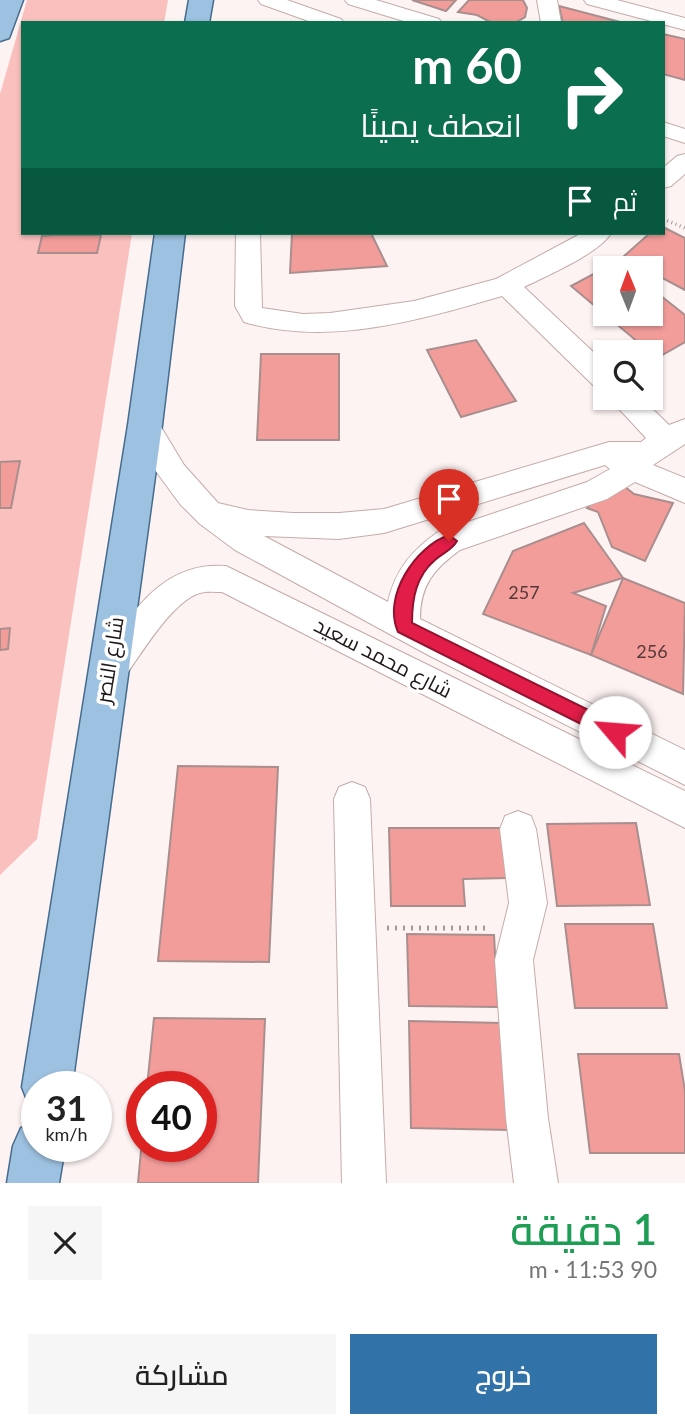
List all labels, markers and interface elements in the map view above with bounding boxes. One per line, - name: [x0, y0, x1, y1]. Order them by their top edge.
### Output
- text: 60 m: [412, 36, 522, 94]
- icon: right: [546, 49, 637, 140]
- text: انعطف يمينًا: [360, 105, 522, 144]
- icon: arrive: [561, 182, 599, 220]
- text: ثم: [613, 185, 637, 217]
- north arrow: [593, 256, 663, 326]
- map controls: [593, 256, 663, 410]
- button: search: [593, 340, 663, 410]
- pin: [419, 469, 479, 541]
- icon: arrive: [430, 480, 468, 518]
- house number: 257: [508, 581, 540, 603]
- street label: شارع محمد سعيد: [309, 611, 457, 705]
- street label: شارع النصر: [89, 615, 131, 706]
- house number: 256: [636, 640, 668, 662]
- position arrow: [578, 695, 652, 769]
- speed limit sign: 40: [126, 1071, 217, 1162]
- text: 31: [46, 1086, 87, 1128]
- text: km/h: [45, 1123, 88, 1145]
- text: 1 دقيقة: [510, 1204, 657, 1254]
- button: close: [28, 1206, 102, 1280]
- text: 90 m · 11:53: [529, 1255, 657, 1283]
- button: مشاركة: [28, 1334, 336, 1414]
- button: خروج: [350, 1334, 657, 1414]

